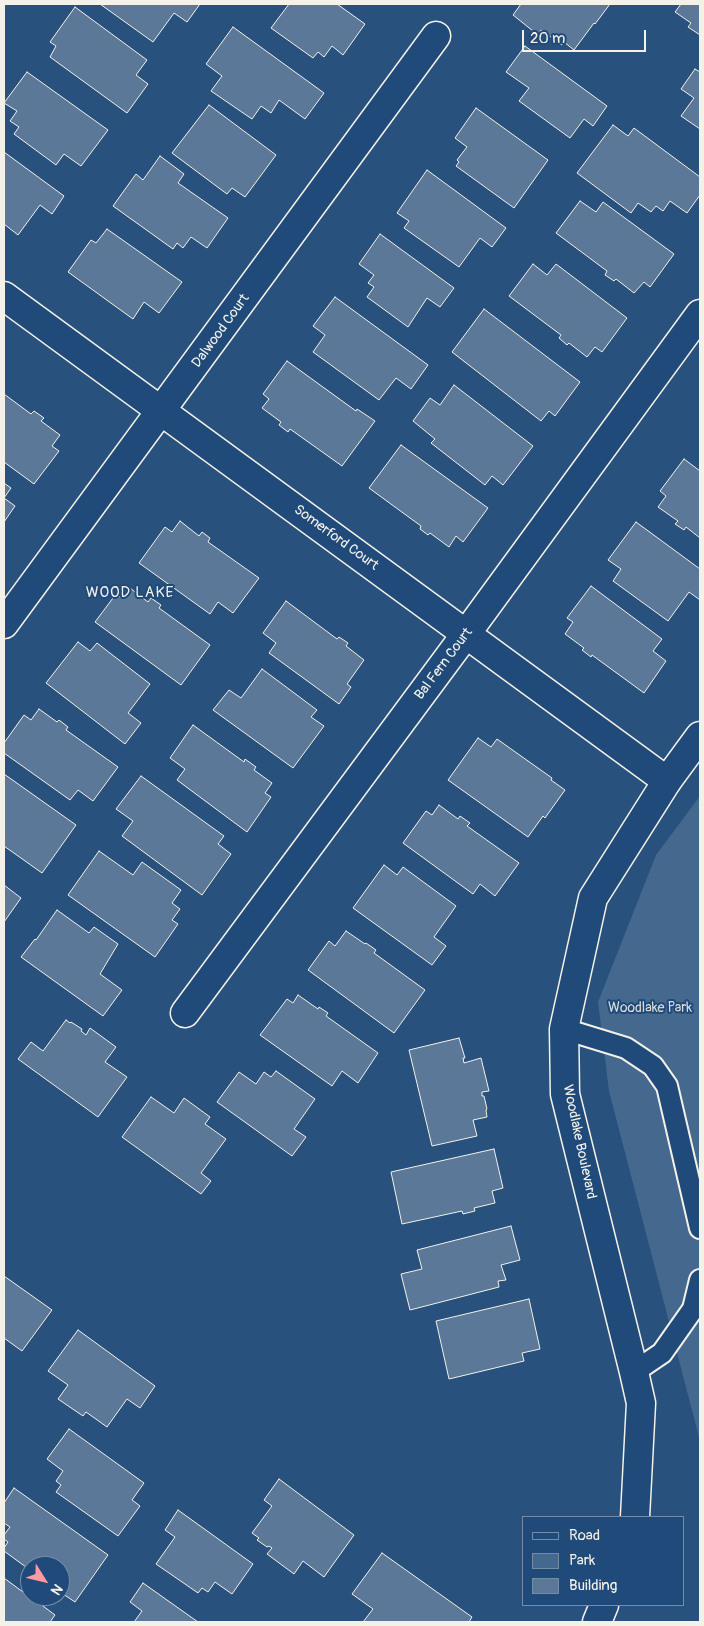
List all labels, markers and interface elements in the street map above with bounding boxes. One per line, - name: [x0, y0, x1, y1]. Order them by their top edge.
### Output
- scale bar: [524, 20, 648, 52]
- text: 20 m: [530, 29, 565, 48]
- street label: Dalwood Court: [189, 291, 253, 371]
- street label: Somerford Court: [290, 502, 382, 574]
- district label: WOOD LAKE: [85, 584, 175, 602]
- street label: Bal Fern Court: [412, 625, 476, 703]
- park label: Woodlake Park: [608, 1000, 692, 1016]
- street label: Woodlake Boulevard: [559, 1083, 599, 1201]
- legend: [522, 1516, 684, 1606]
- text: Road: [569, 1526, 600, 1545]
- text: Park: [569, 1551, 595, 1570]
- north arrow: [20, 1556, 70, 1606]
- text: Building: [569, 1576, 617, 1595]
- text: N: [47, 1581, 66, 1598]

